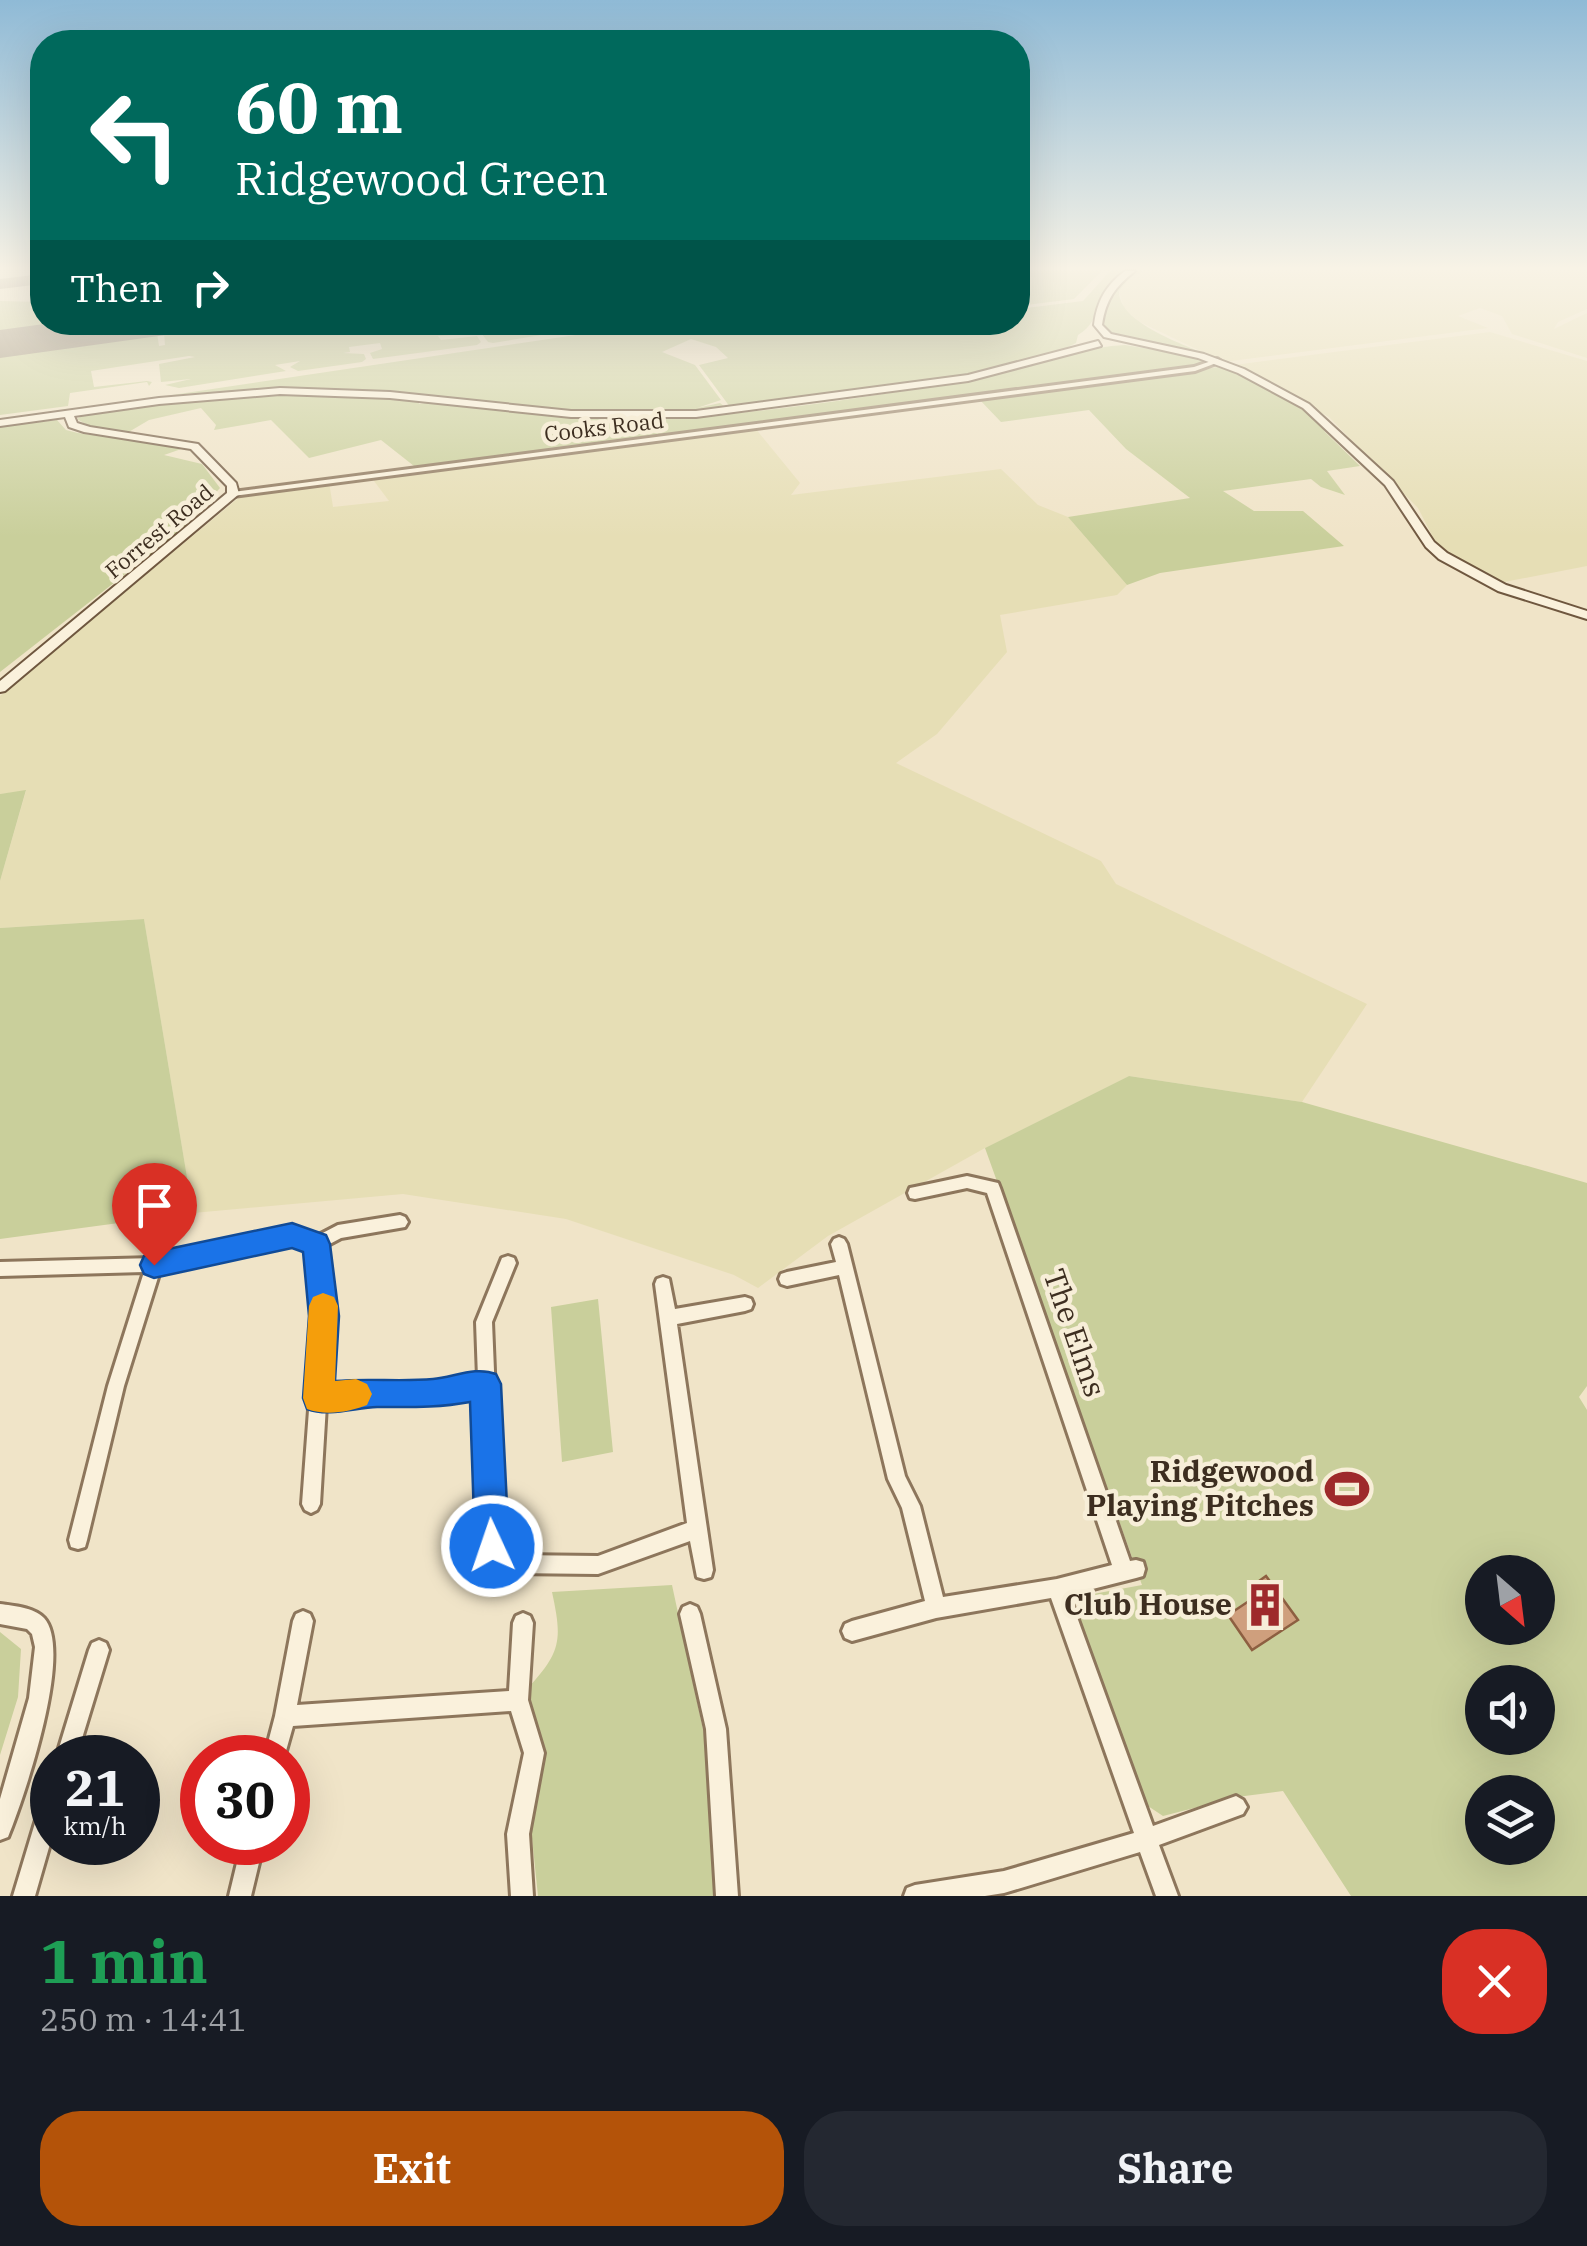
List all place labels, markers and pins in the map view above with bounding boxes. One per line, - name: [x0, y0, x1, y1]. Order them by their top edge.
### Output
- pin: [112, 1163, 197, 1266]
- place label: Ridgewood Playing Pitches: [1086, 1451, 1314, 1524]
- sports icon: Ridgewood Playing Pitches: [1323, 1465, 1371, 1513]
- building icon: Club House: [1241, 1581, 1289, 1629]
- place label: Club House: [1064, 1584, 1232, 1623]

